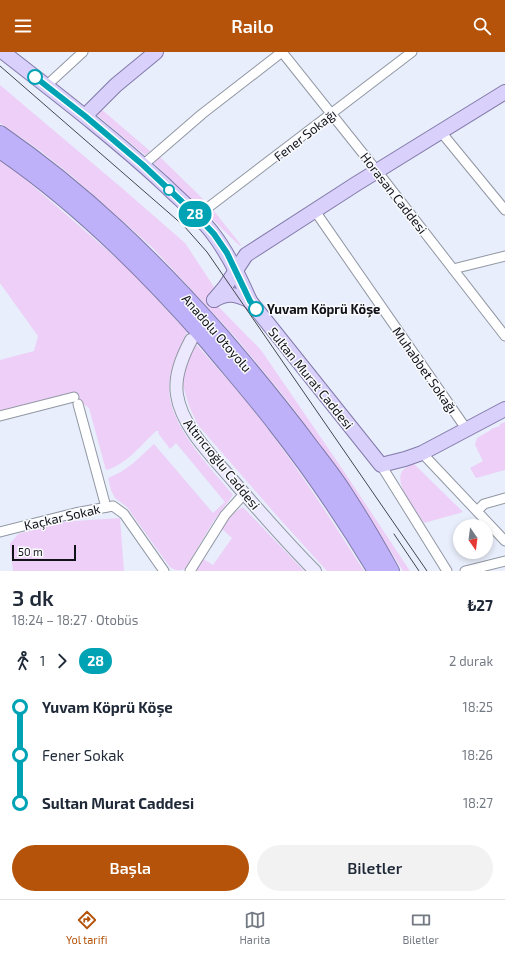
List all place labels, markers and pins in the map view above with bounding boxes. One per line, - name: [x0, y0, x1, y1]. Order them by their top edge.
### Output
- unlabelled marker: [27, 69, 43, 85]
- unlabelled marker: [163, 184, 175, 196]
- marker: Yuvam Köprü Köşe: [248, 301, 264, 317]
- place label: Yuvam Köprü Köşe: [267, 301, 380, 318]

